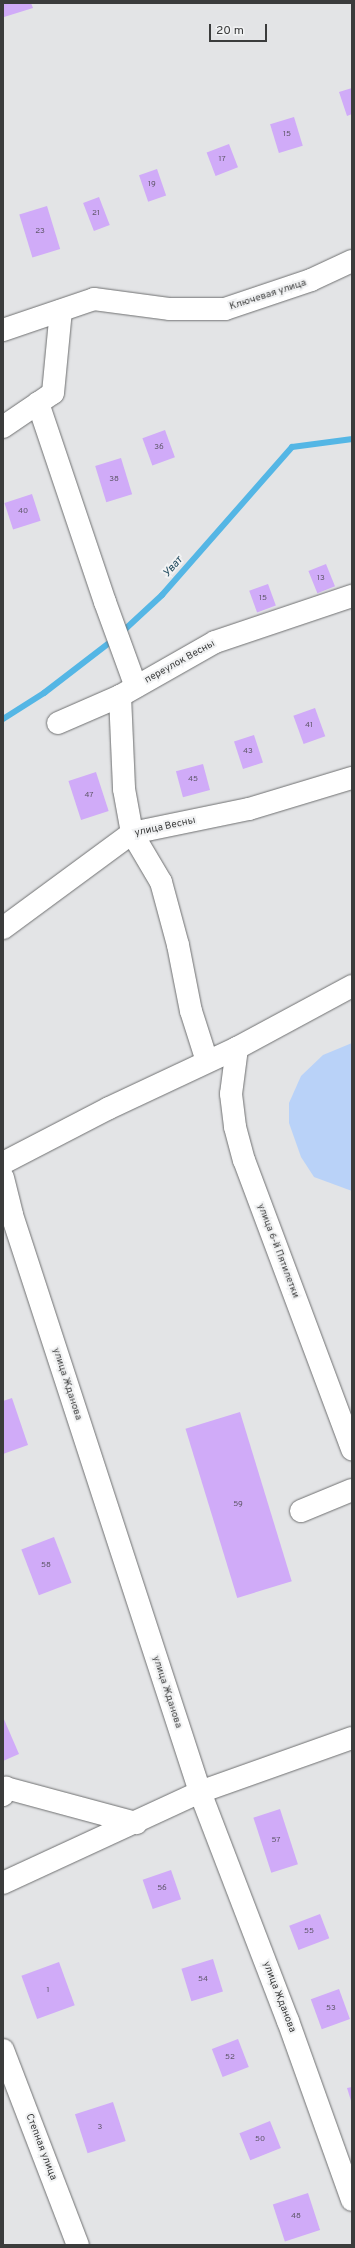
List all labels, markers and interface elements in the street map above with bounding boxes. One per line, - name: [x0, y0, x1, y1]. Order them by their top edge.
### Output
- scale bar: [211, 16, 269, 42]
- text: 20 m: [216, 23, 244, 39]
- house number: 15: [283, 130, 291, 140]
- house number: 17: [218, 155, 226, 165]
- house number: 19: [148, 180, 156, 190]
- house number: 21: [92, 209, 100, 219]
- house number: 23: [35, 227, 45, 237]
- street label: Ключевая улица: [228, 277, 308, 313]
- house number: 36: [154, 443, 164, 453]
- house number: 38: [109, 475, 119, 485]
- house number: 40: [18, 507, 28, 517]
- water label: Уват: [160, 554, 186, 580]
- house number: 13: [317, 574, 325, 584]
- house number: 15: [259, 594, 267, 604]
- street label: переулок Весны: [143, 638, 217, 686]
- house number: 41: [305, 721, 313, 731]
- house number: 43: [243, 747, 253, 757]
- house number: 45: [188, 775, 198, 785]
- house number: 47: [84, 791, 94, 801]
- street label: улица Весны: [133, 815, 197, 839]
- street label: улица 6-й Пятилетки: [254, 1202, 302, 1300]
- street label: улица Жданова: [50, 1346, 84, 1422]
- house number: 59: [233, 1500, 243, 1510]
- house number: 58: [41, 1561, 51, 1571]
- street label: улица Жданова: [150, 1654, 184, 1730]
- house number: 57: [271, 1836, 281, 1846]
- house number: 56: [157, 1884, 167, 1894]
- house number: 55: [304, 1927, 314, 1937]
- street label: улица Жданова: [260, 1960, 298, 2034]
- house number: 54: [198, 1975, 208, 1985]
- house number: 1: [47, 1986, 49, 1996]
- house number: 53: [326, 2004, 336, 2014]
- house number: 52: [225, 2053, 235, 2063]
- street label: Степная улица: [23, 2112, 59, 2182]
- house number: 3: [98, 2123, 102, 2133]
- house number: 50: [255, 2135, 265, 2145]
- house number: 48: [291, 2212, 301, 2222]

